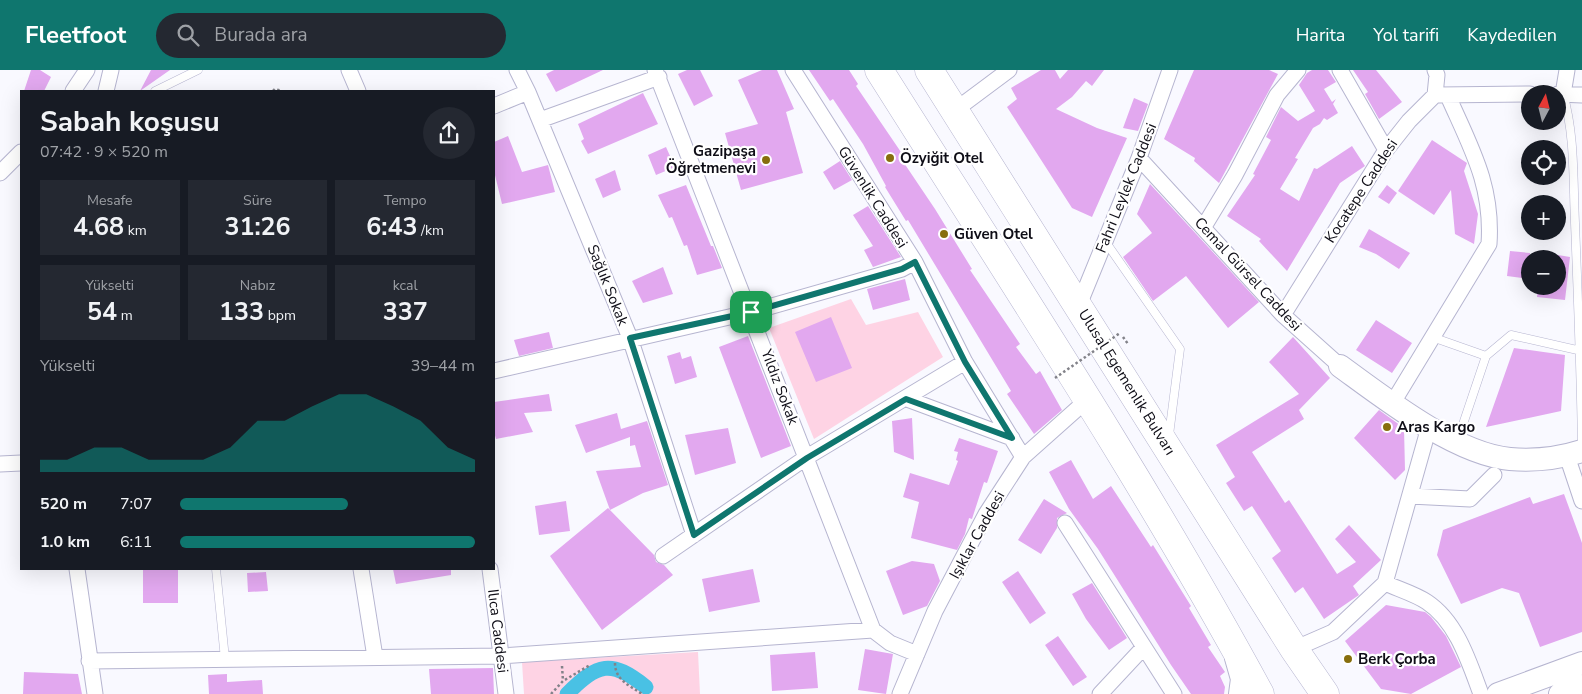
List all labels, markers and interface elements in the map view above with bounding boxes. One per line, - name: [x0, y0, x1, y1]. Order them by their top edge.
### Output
- search box: [156, 13, 506, 58]
- text: Fleetfoot: [25, 19, 126, 51]
- icon: search: [174, 21, 202, 49]
- text: Burada ara: [214, 22, 308, 48]
- text: Harita: [1296, 23, 1345, 47]
- text: Yol tarifi: [1373, 23, 1439, 47]
- text: Kaydedilen: [1467, 23, 1557, 47]
- north arrow: [1521, 85, 1566, 130]
- map controls: [1521, 85, 1566, 295]
- text: Sabah koşusu: [40, 103, 220, 141]
- button: share: [423, 107, 475, 159]
- street label: Fahri Leylek Caddesi: [1091, 120, 1161, 256]
- street label: Kocatepe Caddesi: [1320, 135, 1402, 247]
- button: locate: [1521, 140, 1566, 185]
- text: 07:42 · 9 × 520 m: [40, 141, 168, 163]
- place label: Gazipaşa Öğretmenevi: [666, 141, 756, 178]
- street label: Güvenlik Caddesi: [834, 142, 912, 252]
- place label: Özyiğit Otel: [900, 148, 984, 168]
- marker: Özyiğit Otel: [884, 152, 896, 164]
- marker: Gazipaşa Öğretmenevi: [760, 154, 772, 166]
- text: Mesafe: [87, 191, 133, 210]
- text: Süre: [243, 191, 272, 210]
- text: Tempo: [384, 191, 427, 210]
- button: +: [1521, 195, 1566, 240]
- text: 4.68: [73, 210, 124, 244]
- text: 31:26: [224, 210, 291, 244]
- text: 6:43: [366, 210, 418, 244]
- street label: Cemal Gürsel Caddesi: [1190, 213, 1306, 335]
- text: km: [124, 221, 147, 240]
- text: /km: [418, 221, 444, 240]
- place label: Güven Otel: [954, 224, 1033, 244]
- marker: Güven Otel: [938, 228, 950, 240]
- street label: Sağlık Sokak: [583, 242, 634, 329]
- button: −: [1521, 250, 1566, 295]
- text: Yükselti: [86, 276, 134, 295]
- text: Nabız: [240, 276, 275, 295]
- text: kcal: [393, 276, 418, 295]
- pin: [730, 291, 772, 333]
- text: 54: [87, 295, 117, 329]
- text: 133: [219, 295, 264, 329]
- text: 337: [383, 295, 428, 329]
- icon: arrive: [737, 298, 765, 326]
- street label: Ulusal Egemenlik Bulvarı: [1074, 305, 1180, 459]
- text: m: [117, 306, 133, 325]
- text: bpm: [264, 306, 296, 325]
- street label: Yıldız Sokak: [756, 346, 804, 428]
- text: Yükselti: [40, 355, 95, 377]
- text: 39–44 m: [411, 355, 475, 377]
- place label: Aras Kargo: [1397, 417, 1476, 437]
- marker: Aras Kargo: [1381, 421, 1393, 433]
- street label: Işıklar Caddesi: [945, 487, 1009, 583]
- text: 520 m: [40, 493, 87, 515]
- text: 7:07: [120, 493, 152, 515]
- text: 1.0 km: [40, 531, 90, 553]
- text: 6:11: [120, 531, 152, 553]
- street label: Ilıca Caddesi: [483, 588, 513, 674]
- place label: Berk Çorba: [1358, 649, 1436, 669]
- marker: Berk Çorba: [1342, 653, 1354, 665]

